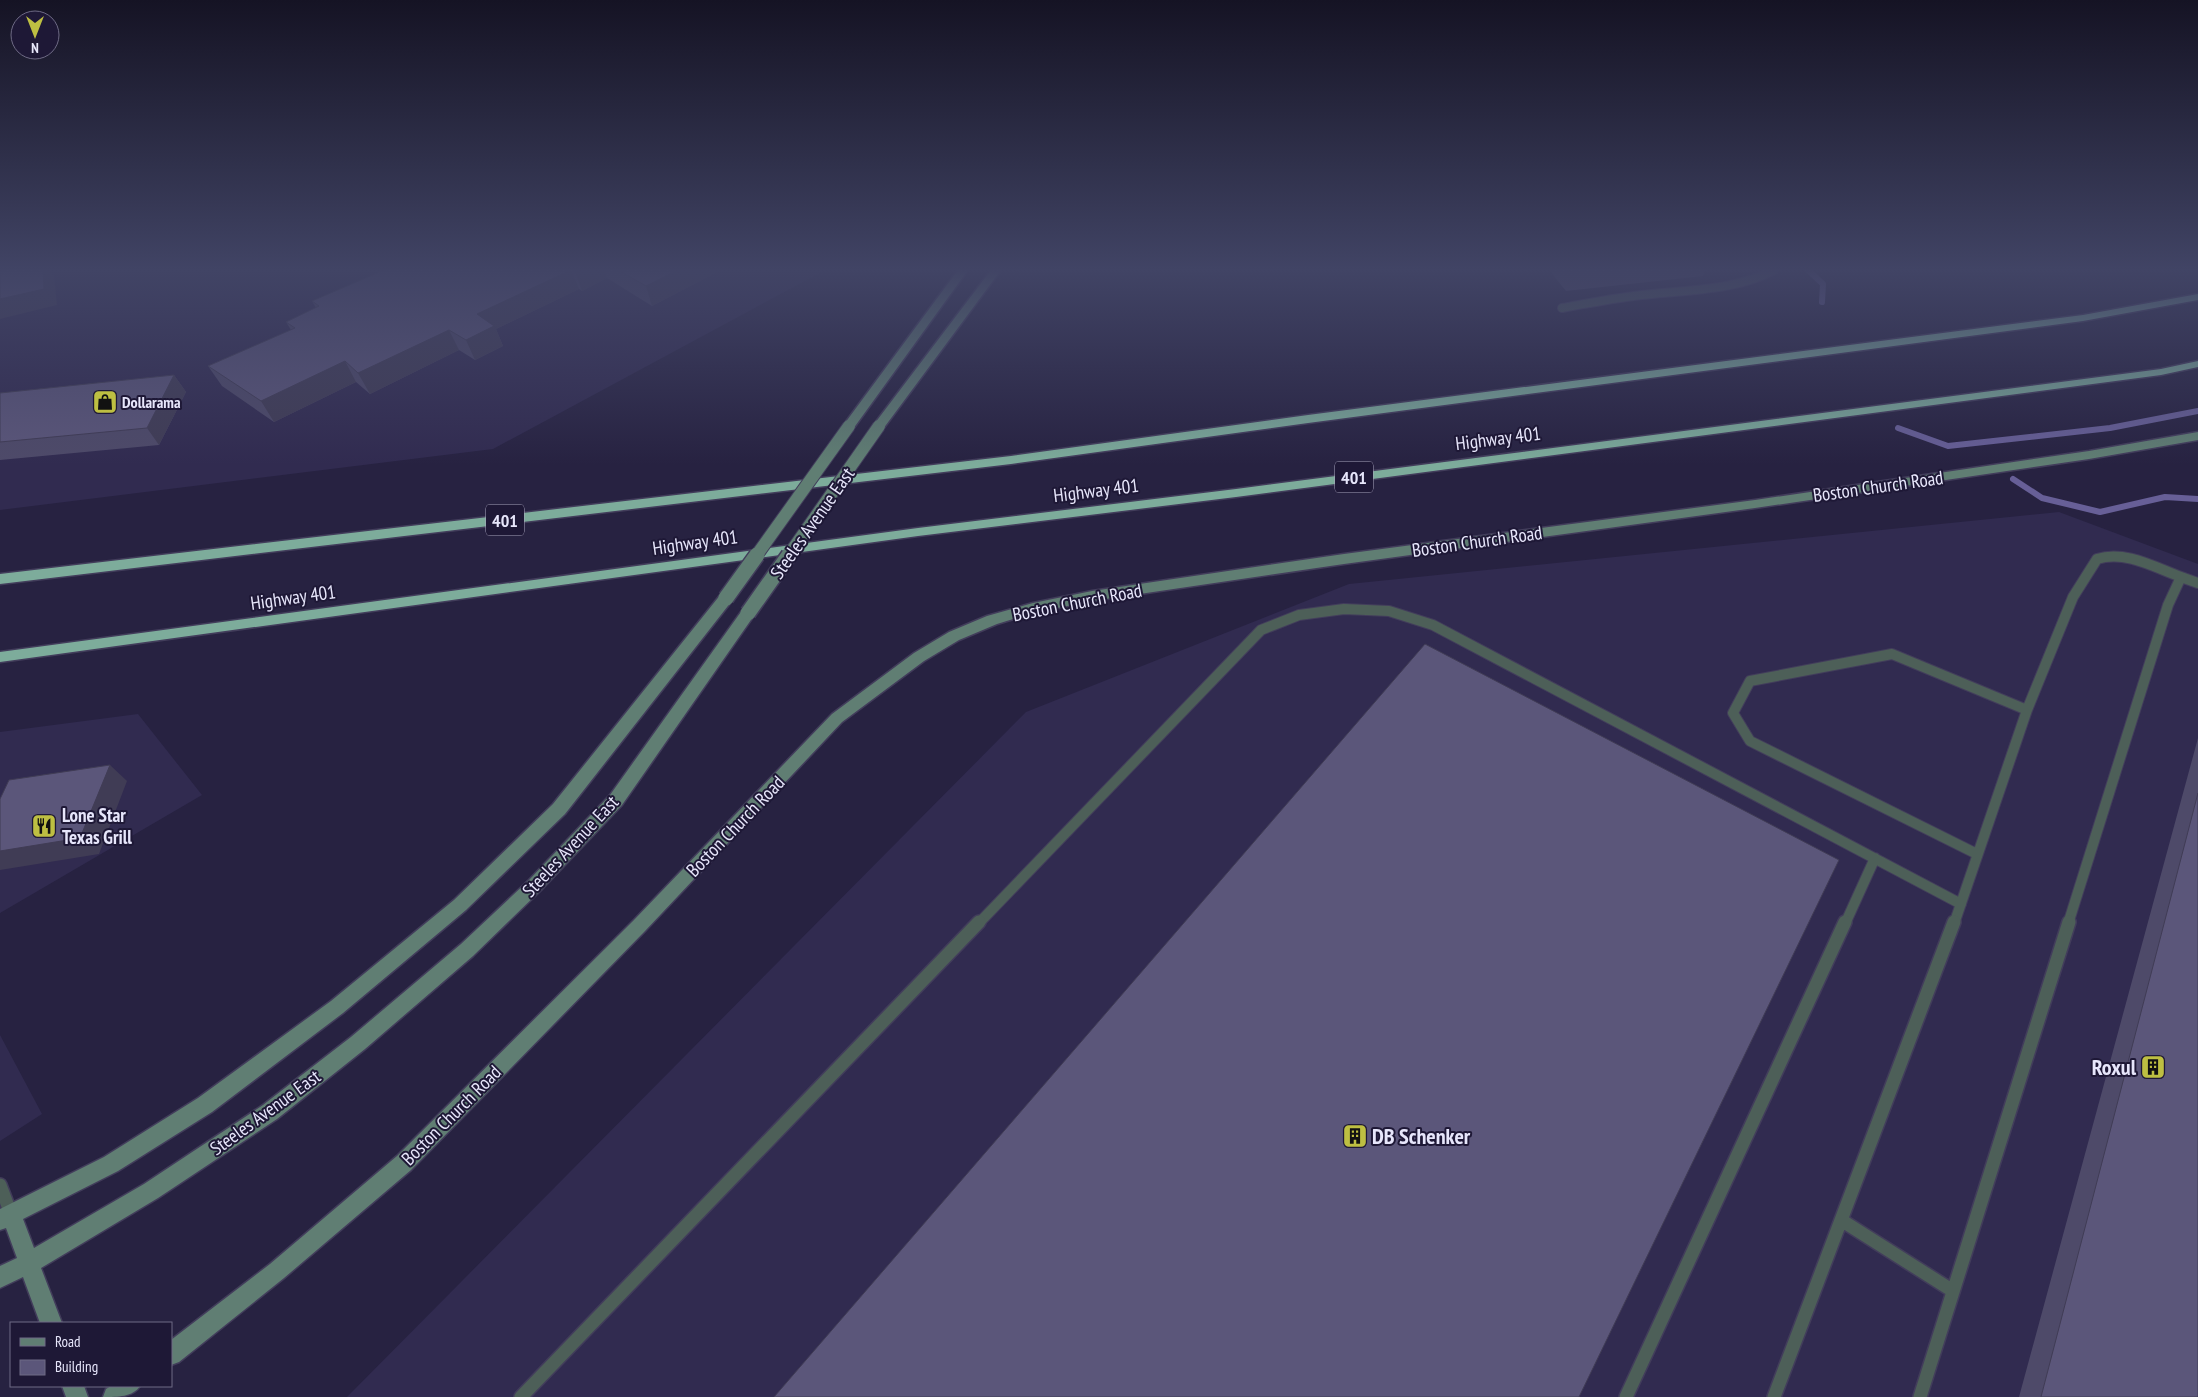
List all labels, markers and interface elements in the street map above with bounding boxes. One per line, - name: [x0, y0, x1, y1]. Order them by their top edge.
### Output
- north arrow: [10, 10, 60, 60]
- text: N: [31, 39, 39, 57]
- shop icon: Dollarama: [92, 389, 118, 415]
- place label: Dollarama: [122, 392, 181, 412]
- street label: Highway 401: [1454, 421, 1542, 455]
- street label: Steeles Avenue East: [765, 462, 860, 583]
- road number: 401: [1335, 462, 1373, 492]
- street label: Boston Church Road: [1811, 465, 1945, 507]
- street label: Highway 401: [1052, 473, 1140, 507]
- road number: 401: [486, 504, 524, 536]
- street label: Boston Church Road: [1410, 520, 1544, 562]
- street label: Highway 401: [651, 524, 739, 560]
- street label: Boston Church Road: [1010, 578, 1144, 626]
- street label: Highway 401: [249, 579, 337, 615]
- street label: Boston Church Road: [681, 770, 789, 882]
- street label: Steeles Avenue East: [517, 790, 624, 902]
- place label: Lone Star Texas Grill: [62, 803, 132, 849]
- restaurant icon: Lone Star Texas Grill: [31, 813, 57, 839]
- place label: Roxul: [2092, 1053, 2137, 1081]
- building icon: Roxul: [2140, 1054, 2166, 1080]
- street label: Boston Church Road: [396, 1060, 506, 1170]
- street label: Steeles Avenue East: [205, 1064, 325, 1160]
- place label: DB Schenker: [1372, 1122, 1471, 1150]
- building icon: DB Schenker: [1342, 1123, 1368, 1149]
- legend: [10, 1322, 172, 1387]
- text: Road: [55, 1332, 81, 1351]
- text: Building: [55, 1357, 98, 1376]

